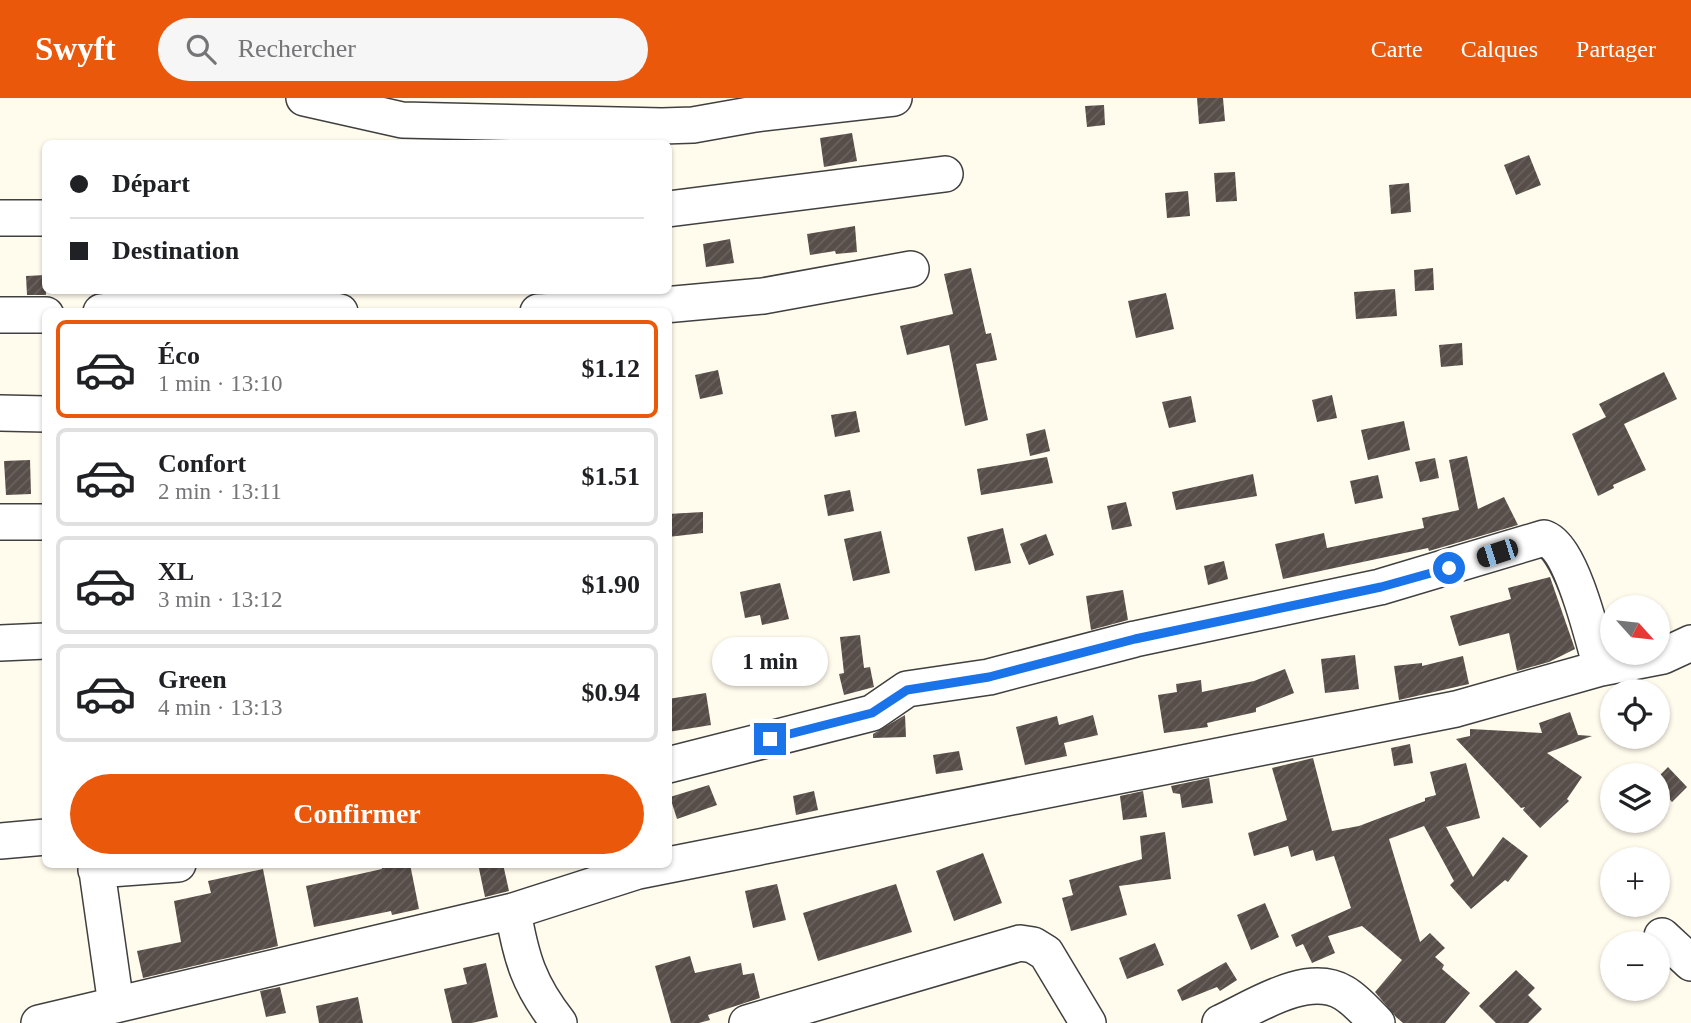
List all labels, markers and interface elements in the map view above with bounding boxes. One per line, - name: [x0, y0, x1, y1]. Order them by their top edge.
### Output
- search box: [158, 18, 648, 81]
- icon: search: [182, 30, 220, 68]
- text: Swyft: [35, 31, 116, 67]
- text: Rechercher: [238, 34, 356, 63]
- text: Carte: [1371, 36, 1423, 62]
- text: Calques: [1461, 36, 1538, 62]
- text: Partager: [1576, 36, 1656, 62]
- text: Départ: [112, 169, 190, 198]
- text: Destination: [112, 236, 239, 265]
- icon: car: [74, 338, 137, 401]
- text: Éco: [158, 341, 200, 370]
- text: $1.12: [582, 354, 640, 383]
- text: 1 min · 13:10: [158, 371, 283, 396]
- icon: car: [74, 446, 137, 509]
- text: Confort: [158, 449, 246, 478]
- text: $1.51: [582, 462, 640, 491]
- text: 2 min · 13:11: [158, 479, 282, 504]
- car: [1474, 537, 1521, 569]
- route start: [1433, 552, 1465, 584]
- icon: car: [74, 554, 137, 617]
- text: XL: [158, 557, 194, 586]
- text: $1.90: [582, 570, 640, 599]
- text: 3 min · 13:12: [158, 587, 283, 612]
- north arrow: [1600, 595, 1670, 665]
- map controls: [1600, 595, 1670, 1001]
- callout: 1 min: [712, 638, 828, 686]
- text: 1 min: [742, 649, 798, 674]
- icon: car: [74, 662, 137, 725]
- text: Green: [158, 665, 227, 694]
- text: $0.94: [582, 678, 640, 707]
- button: locate: [1600, 679, 1670, 749]
- text: 4 min · 13:13: [158, 695, 283, 720]
- route end: [754, 723, 786, 755]
- button: layers: [1600, 763, 1670, 833]
- button: Confirmer: [70, 774, 644, 854]
- button: +: [1600, 847, 1670, 917]
- button: −: [1600, 931, 1670, 1001]

